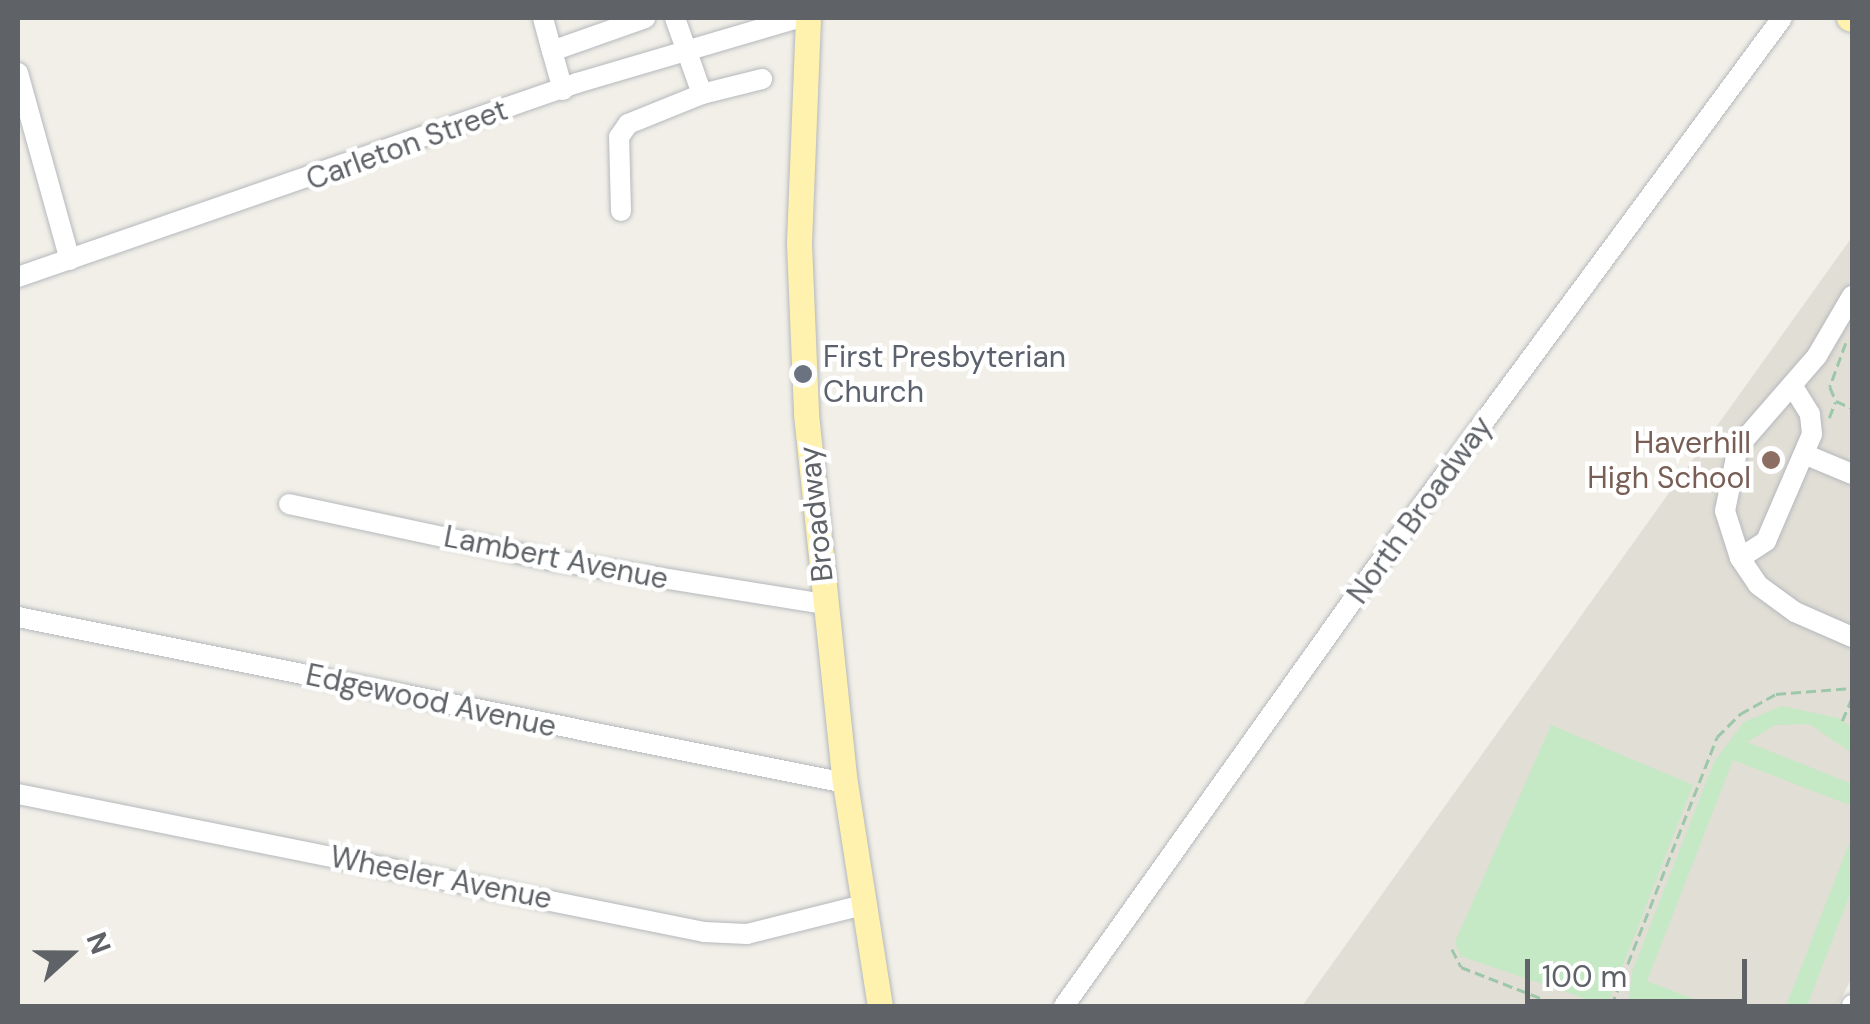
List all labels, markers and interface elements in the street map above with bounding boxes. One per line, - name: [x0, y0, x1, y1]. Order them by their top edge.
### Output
- street label: Carleton Street: [301, 92, 513, 198]
- place label: First Presbyterian Church: [823, 339, 1066, 410]
- marker: First Presbyterian Church: [792, 363, 814, 385]
- street label: North Broadway: [1340, 409, 1500, 611]
- place label: Haverhill High School: [1587, 425, 1751, 496]
- street label: Broadway: [791, 444, 841, 584]
- marker: Haverhill High School: [1760, 449, 1782, 471]
- street label: Lambert Avenue: [441, 519, 671, 597]
- street label: Edgewood Avenue: [303, 657, 559, 745]
- street label: Wheeler Avenue: [327, 839, 555, 917]
- north arrow: [20, 904, 120, 1004]
- text: N: [78, 927, 119, 959]
- scale bar: [1530, 939, 1752, 1001]
- text: 100 m: [1542, 957, 1627, 996]

